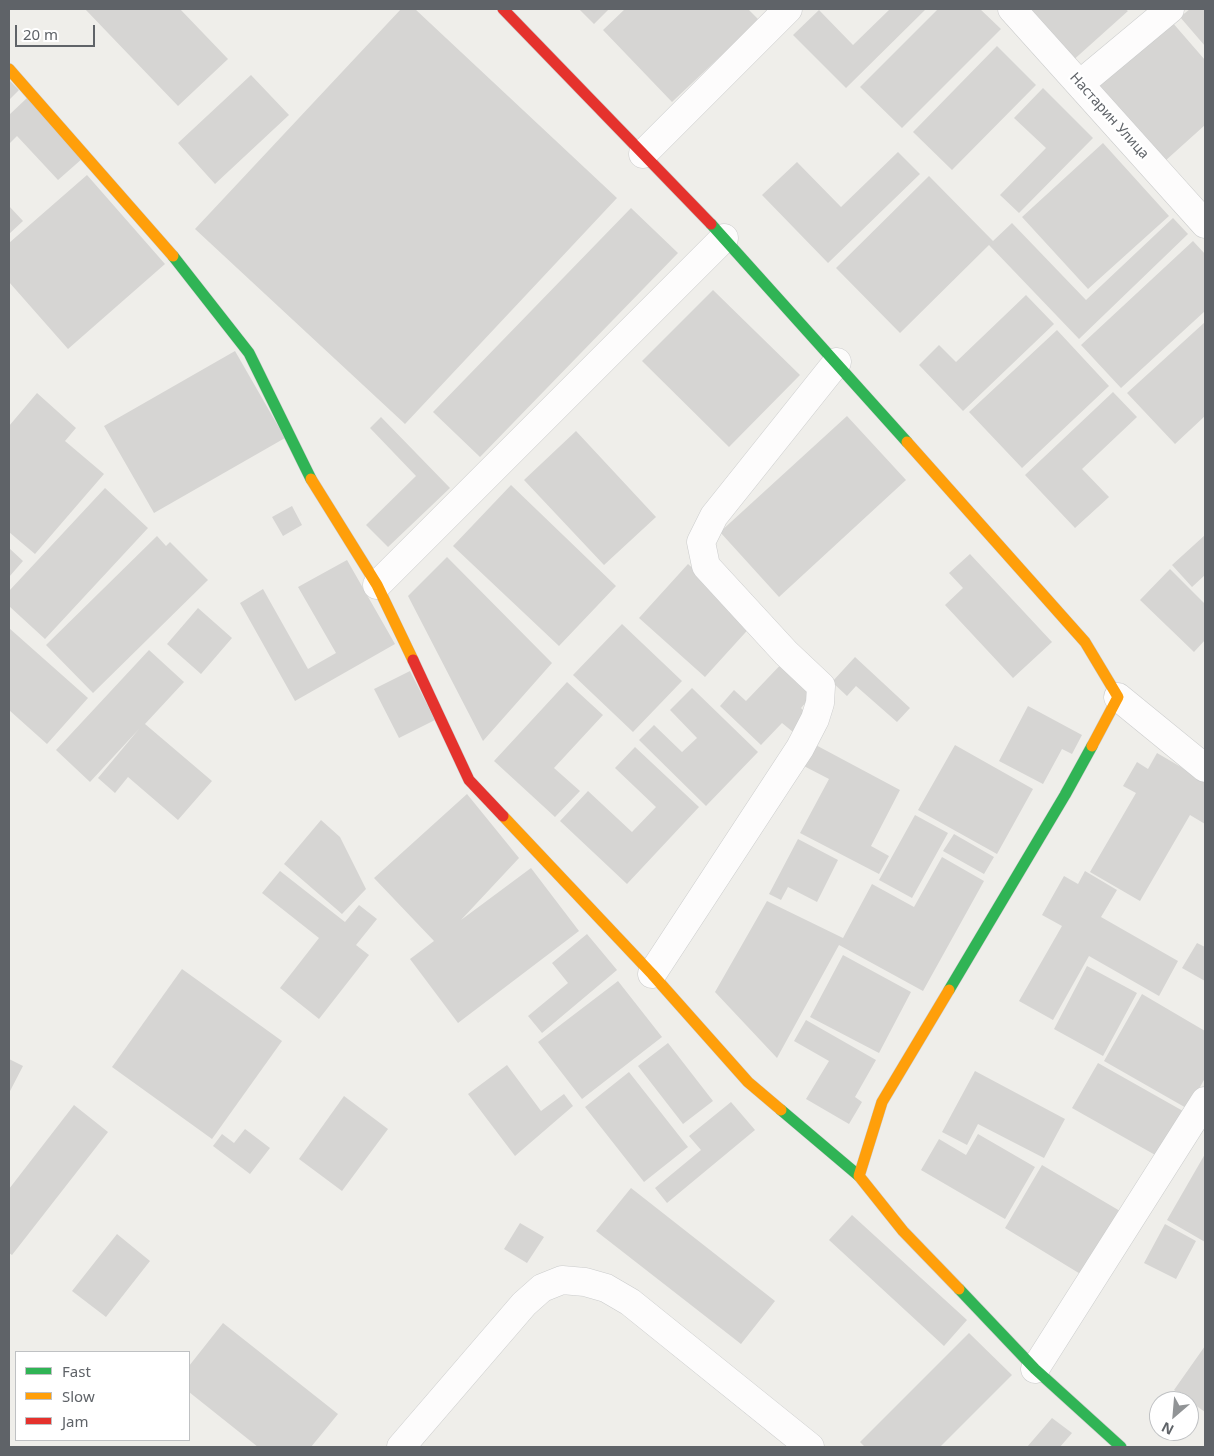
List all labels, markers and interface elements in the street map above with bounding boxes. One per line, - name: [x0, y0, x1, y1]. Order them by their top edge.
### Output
- scale bar: [18, 15, 98, 47]
- text: 20 m: [23, 24, 58, 44]
- street label: Настарин Улица: [1066, 70, 1152, 162]
- legend: [15, 1351, 190, 1441]
- text: Fast: [62, 1361, 91, 1381]
- text: Slow: [62, 1386, 95, 1406]
- north arrow: [1149, 1391, 1199, 1441]
- text: Jam: [62, 1411, 89, 1431]
- text: N: [1158, 1418, 1177, 1440]

